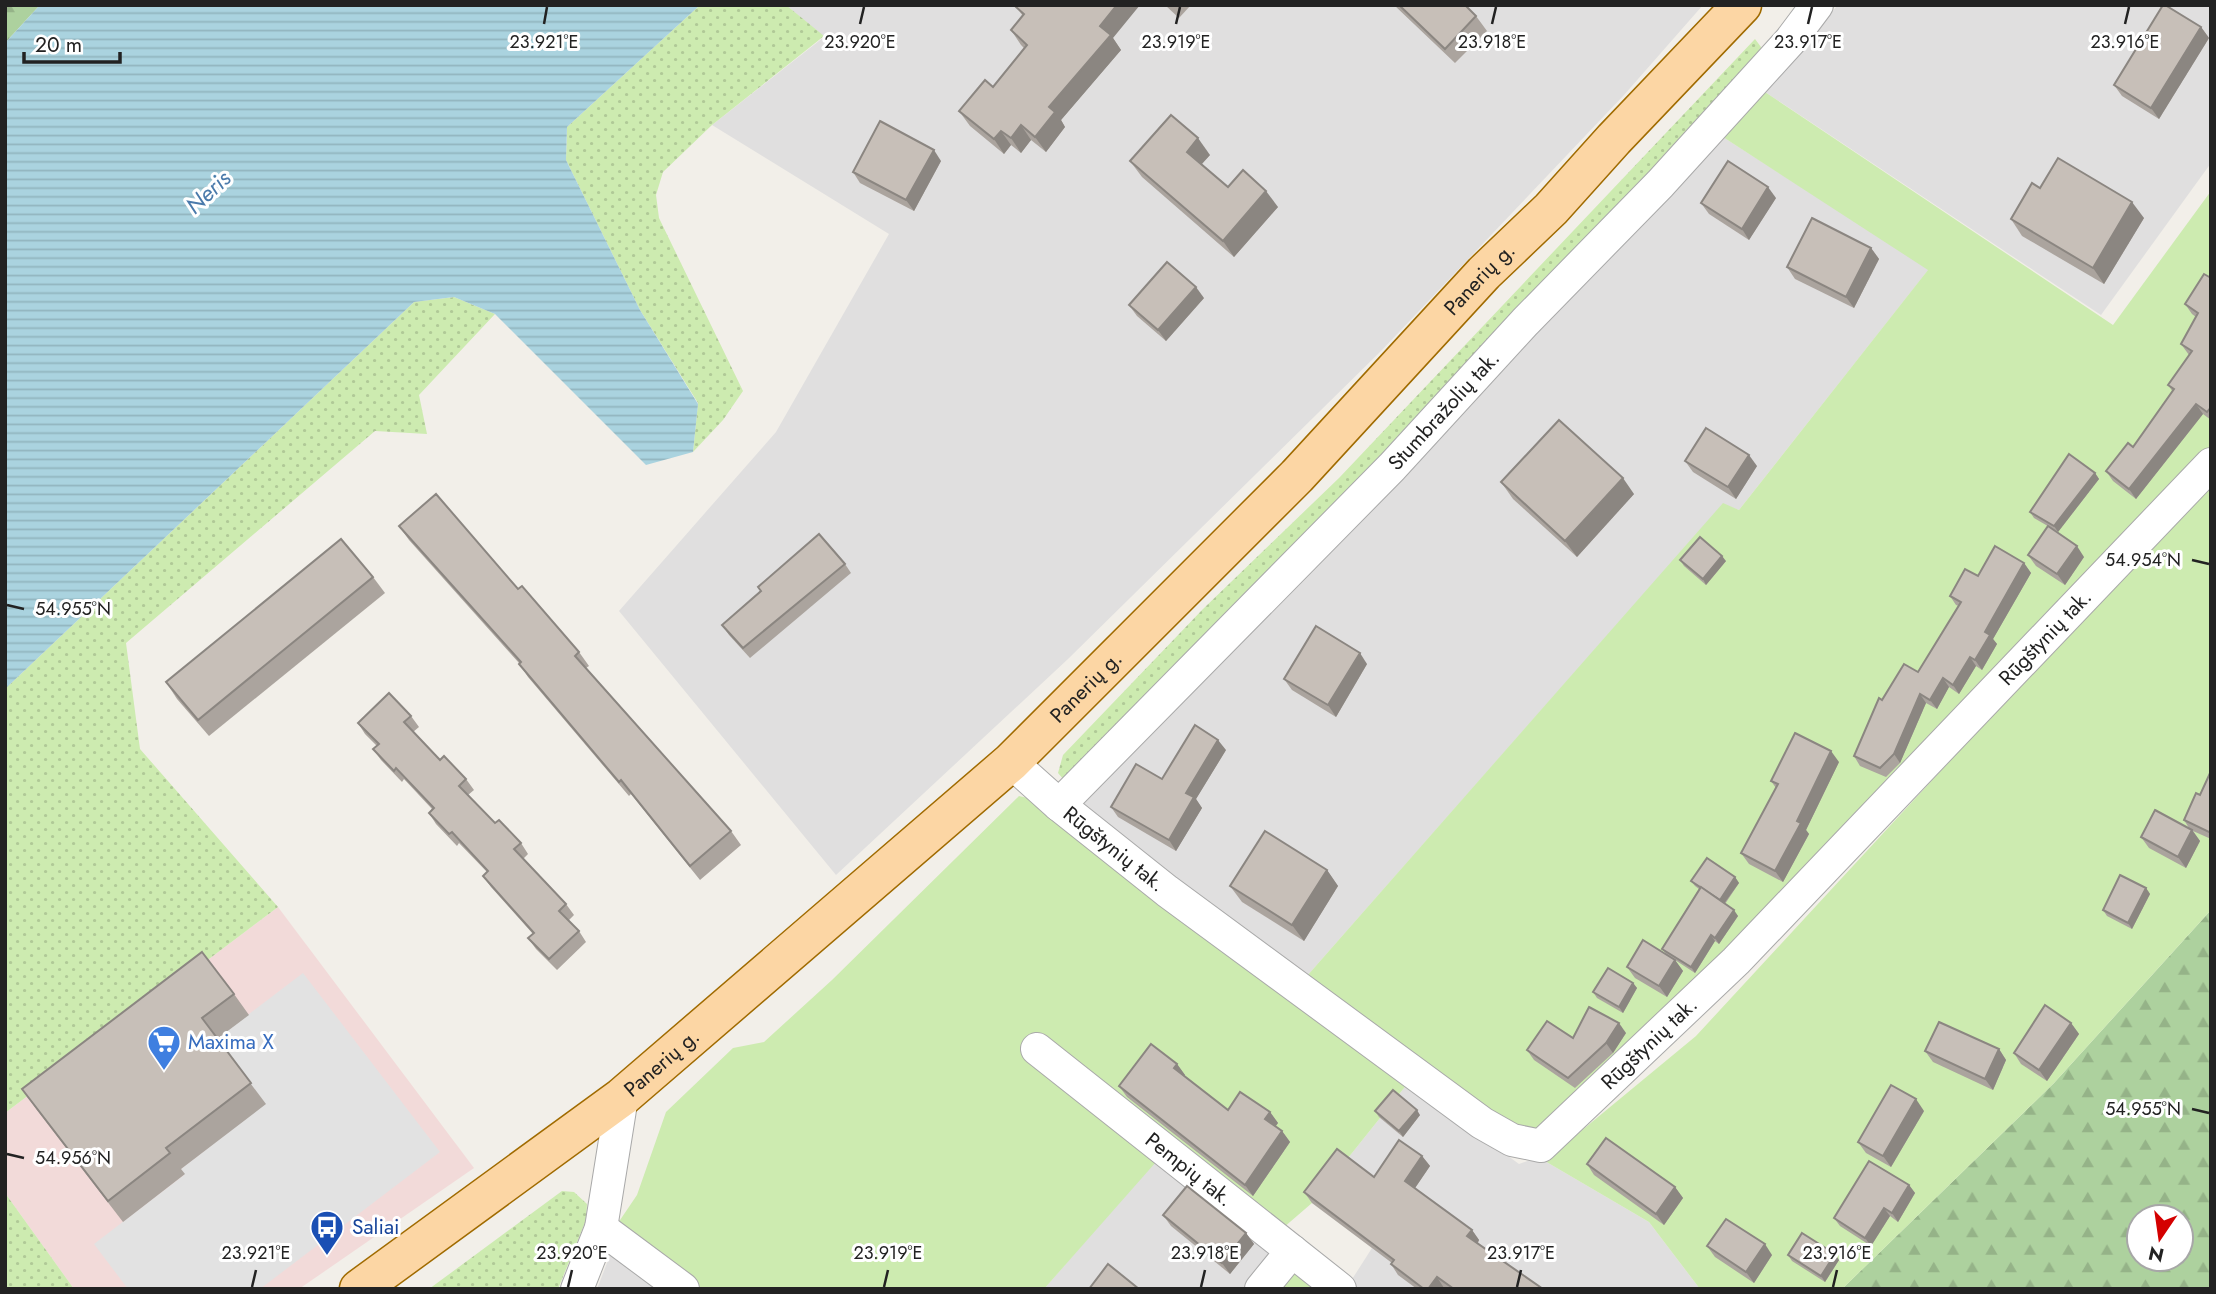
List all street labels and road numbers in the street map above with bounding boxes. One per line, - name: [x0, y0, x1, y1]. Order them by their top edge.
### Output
- street label: Panerių g.: [1437, 236, 1522, 322]
- street label: Stumbražolių tak.: [1381, 344, 1507, 477]
- street label: Rūgštynių tak.: [1992, 583, 2098, 692]
- street label: Panerių g.: [1043, 644, 1129, 730]
- street label: Rūgštynių tak.: [1057, 799, 1172, 899]
- street label: Rūgštynių tak.: [1594, 990, 1704, 1096]
- street label: Panerių g.: [617, 1022, 706, 1104]
- street label: Pempių tak.: [1139, 1125, 1239, 1214]

